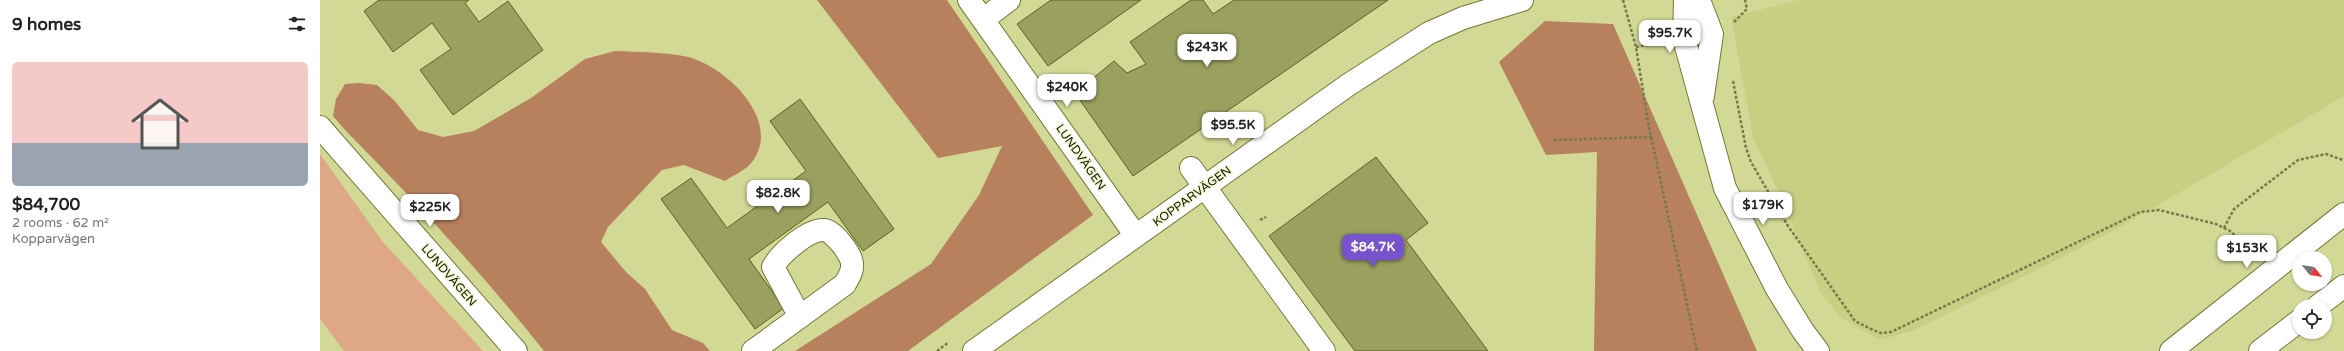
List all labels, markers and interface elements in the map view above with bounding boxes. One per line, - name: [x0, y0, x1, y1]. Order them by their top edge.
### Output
- icon: filters: [286, 13, 308, 35]
- text: 9 homes: [12, 14, 81, 35]
- pin: $95.7K: [1637, 20, 1703, 54]
- text: $95.7K: [1648, 25, 1692, 41]
- pin: $243K: [1179, 34, 1235, 68]
- text: $243K: [1186, 39, 1228, 55]
- pin: $240K: [1039, 74, 1095, 108]
- text: $240K: [1046, 79, 1088, 95]
- icon: home: [124, 88, 196, 160]
- pin: $95.5K: [1200, 112, 1266, 146]
- text: $95.5K: [1211, 117, 1255, 133]
- street label: LUNDVÄGEN: [1053, 121, 1109, 193]
- street label: KOPPARVÄGEN: [1150, 163, 1234, 229]
- pin: $82.8K: [745, 180, 811, 214]
- text: $82.8K: [756, 185, 800, 201]
- pin: $179K: [1735, 192, 1791, 226]
- text: $84,700: [12, 194, 80, 215]
- pin: $225K: [402, 194, 458, 228]
- text: $179K: [1742, 197, 1784, 213]
- text: $225K: [409, 199, 451, 215]
- text: 2 rooms · 62 m²: [12, 215, 109, 231]
- text: Kopparvägen: [12, 231, 95, 247]
- pin: $84.7K: [1340, 234, 1406, 268]
- pin: $153K: [2219, 235, 2275, 269]
- text: $84.7K: [1351, 239, 1395, 255]
- text: $153K: [2226, 240, 2268, 256]
- street label: LUNDVÄGEN: [418, 241, 480, 309]
- north arrow: [2292, 251, 2332, 291]
- map controls: [2292, 251, 2332, 339]
- button: locate: [2292, 299, 2332, 339]

